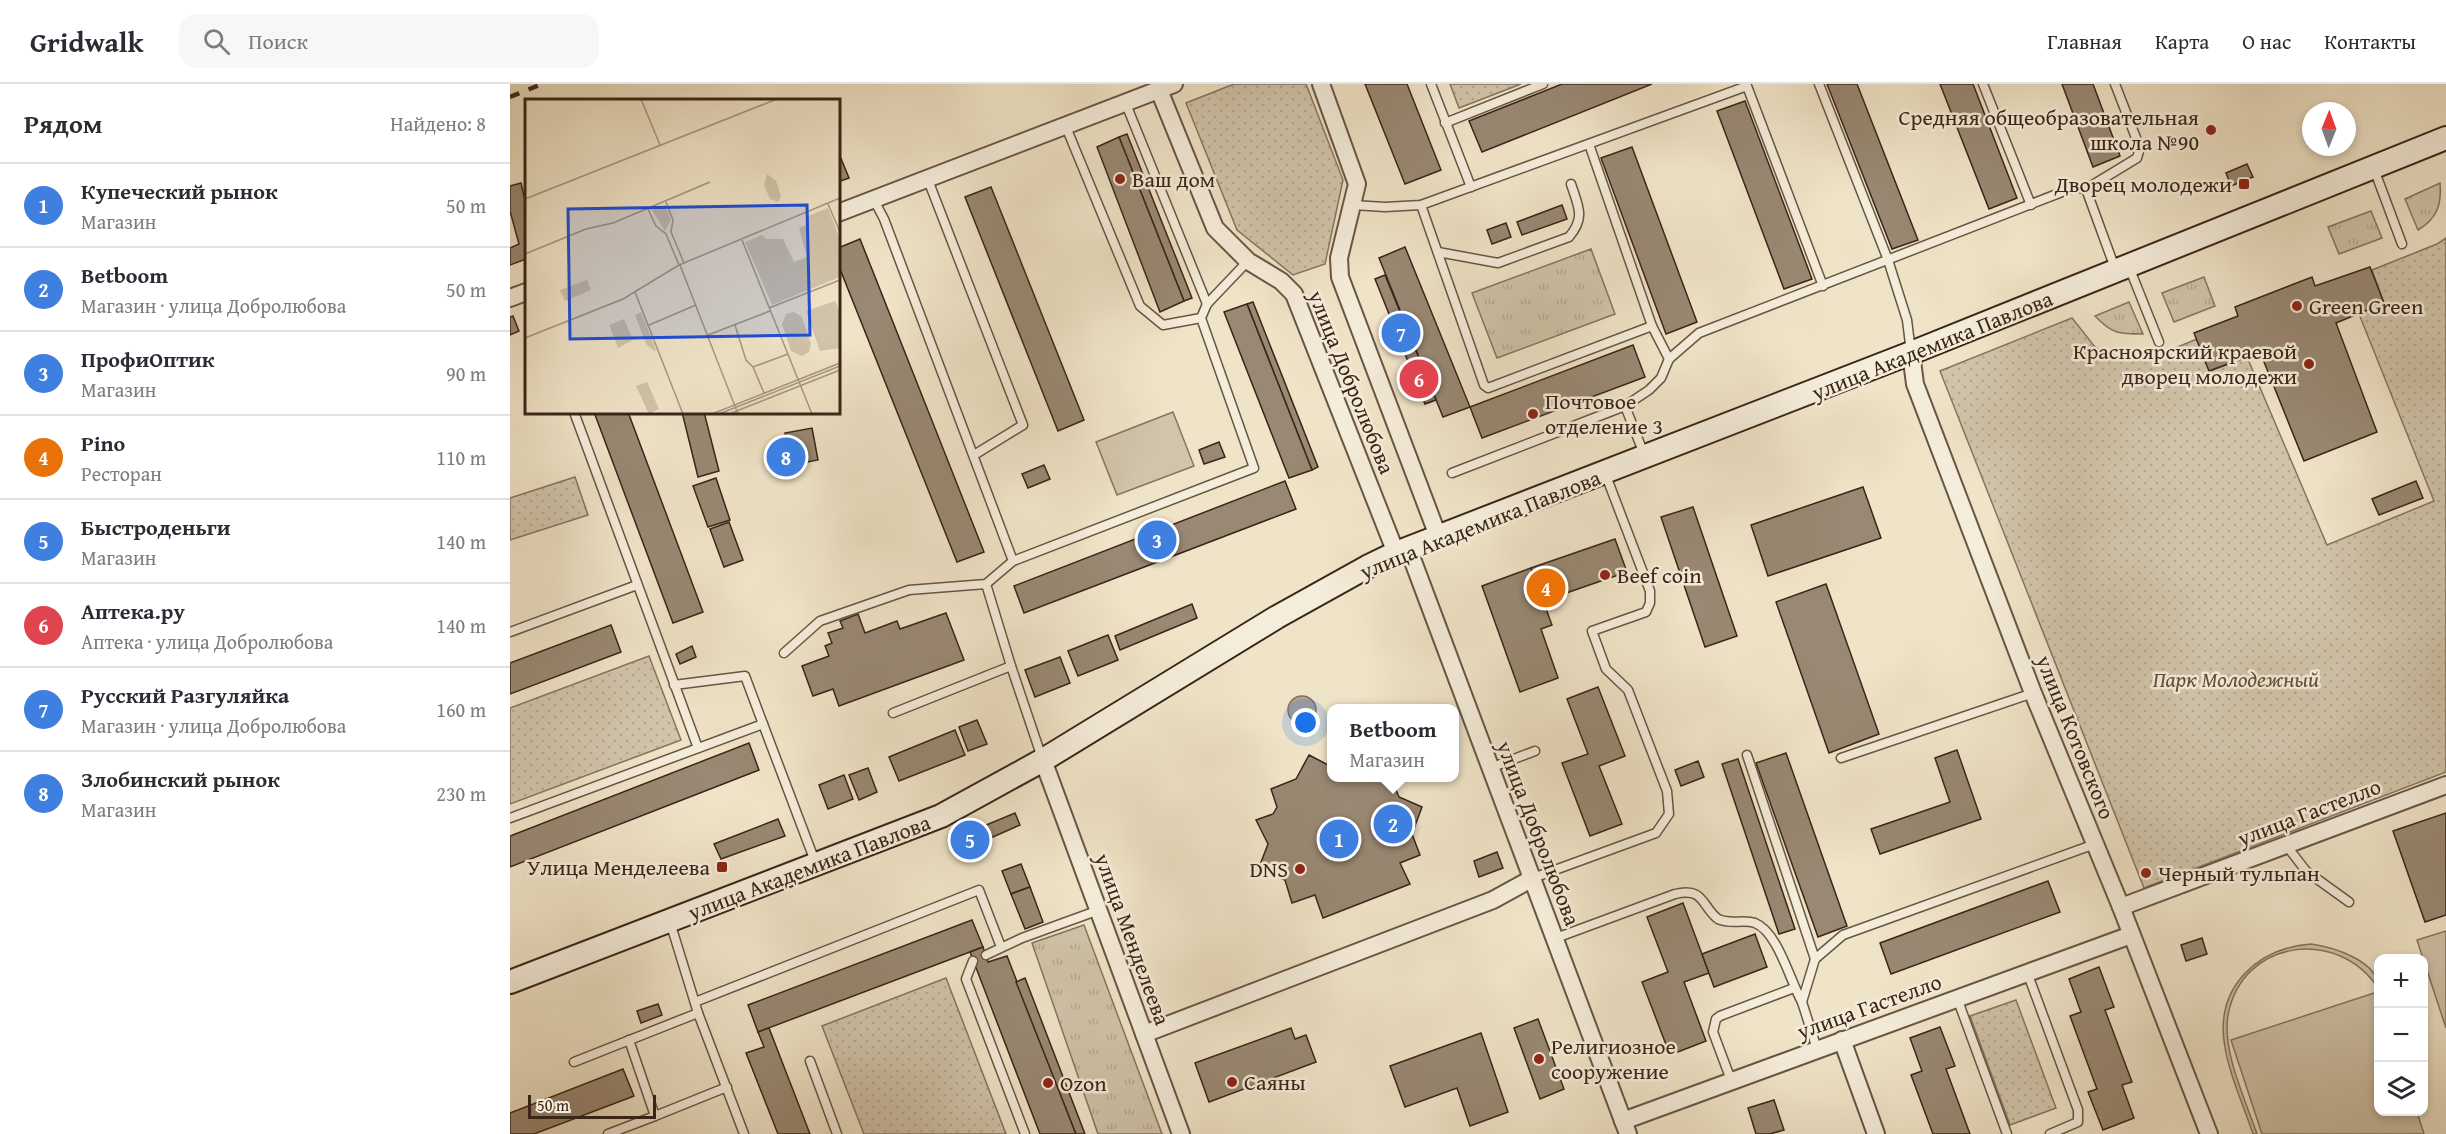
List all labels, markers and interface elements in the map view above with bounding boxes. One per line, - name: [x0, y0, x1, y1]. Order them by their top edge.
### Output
- search box: [179, 14, 599, 68]
- text: Gridwalk: [30, 21, 143, 62]
- icon: search: [200, 25, 233, 58]
- text: Поиск: [248, 25, 308, 57]
- text: Главная: [2047, 26, 2122, 57]
- text: Карта: [2155, 26, 2209, 57]
- text: О нас: [2242, 26, 2291, 57]
- text: Контакты: [2324, 26, 2416, 57]
- inset map: [525, 99, 840, 414]
- place label: Средняя общеобразовательная школа №90: [1899, 101, 2199, 158]
- north arrow: [2302, 102, 2356, 156]
- text: Рядом: [24, 104, 102, 143]
- text: Найдено: 8: [390, 109, 486, 138]
- marker: Средняя общеобразовательная школа №90: [2204, 123, 2218, 137]
- place label: Ваш дом: [1132, 163, 1216, 195]
- place label: Дворец молодежи: [2054, 168, 2232, 200]
- marker: Ваш дом: [1113, 172, 1127, 186]
- text: Купеческий рынок: [81, 175, 278, 207]
- marker: Дворец молодежи: [2237, 177, 2251, 191]
- text: 1: [38, 191, 49, 220]
- text: 50 m: [446, 191, 486, 220]
- text: Магазин: [81, 207, 156, 236]
- text: Betboom: [81, 259, 168, 291]
- text: 2: [38, 275, 49, 304]
- text: 50 m: [446, 275, 486, 304]
- street label: улица Академика Павлова: [1806, 282, 2058, 408]
- street label: улица Добролюбова: [1300, 284, 1404, 479]
- place label: Green Green: [2309, 290, 2424, 322]
- text: Магазин · улица Добролюбова: [81, 291, 346, 320]
- marker: Green Green: [2290, 299, 2304, 313]
- pin: 7: [1382, 310, 1420, 356]
- place label: Красноярский краевой дворец молодежи: [2073, 335, 2297, 392]
- text: ПрофиОптик: [81, 343, 214, 375]
- pin: 6: [1400, 356, 1438, 402]
- marker: Красноярский краевой дворец молодежи: [2302, 357, 2316, 371]
- text: 3: [38, 359, 49, 388]
- text: 90 m: [446, 359, 486, 388]
- text: Магазин: [81, 375, 156, 404]
- place label: Почтовое отделение 3: [1545, 385, 1663, 442]
- marker: Почтовое отделение 3: [1526, 407, 1540, 421]
- text: Pino: [81, 427, 125, 459]
- pin: 8: [766, 434, 806, 479]
- text: 4: [38, 443, 49, 472]
- text: 110 m: [436, 443, 486, 472]
- text: Ресторан: [81, 459, 162, 488]
- street label: улица Академика Павлова: [1354, 461, 1606, 587]
- text: Быстроденьги: [81, 511, 230, 543]
- pin: 3: [1138, 518, 1176, 562]
- text: 5: [38, 527, 49, 556]
- text: 140 m: [436, 527, 486, 556]
- text: Магазин: [81, 543, 156, 572]
- place label: Beef coin: [1617, 559, 1702, 591]
- pin: 4: [1526, 566, 1566, 610]
- marker: Beef coin: [1598, 568, 1612, 582]
- text: Аптека.ру: [81, 595, 185, 627]
- text: 6: [38, 611, 49, 640]
- text: 140 m: [436, 611, 486, 640]
- text: Аптека · улица Добролюбова: [81, 627, 333, 656]
- street label: улица Котовского: [2028, 649, 2124, 824]
- park label: Парк Молодежный: [2153, 663, 2319, 695]
- text: Русский Разгуляйка: [81, 679, 289, 711]
- text: 7: [38, 695, 49, 724]
- text: 160 m: [436, 695, 486, 724]
- popup: [1327, 704, 1459, 782]
- your location: [1291, 708, 1320, 737]
- text: Магазин · улица Добролюбова: [81, 711, 346, 740]
- text: Betboom: [1349, 713, 1437, 745]
- street label: улица Добролюбова: [1489, 735, 1589, 931]
- text: Магазин: [1349, 745, 1425, 774]
- text: Злобинский рынок: [81, 763, 280, 795]
- street label: улица Гастелло: [2232, 770, 2385, 854]
- text: 8: [38, 779, 49, 808]
- text: 230 m: [436, 779, 486, 808]
- text: Магазин: [81, 795, 156, 824]
- pin: 2: [1374, 802, 1412, 846]
- street label: улица Академика Павлова: [682, 806, 935, 928]
- pin: 1: [1320, 816, 1358, 861]
- pin: 5: [950, 818, 990, 862]
- street label: улица Менделеева: [1087, 848, 1179, 1030]
- place label: Улица Менделеева: [527, 851, 711, 883]
- place label: DNS: [1250, 853, 1288, 885]
- place label: Черный тульпан: [2158, 857, 2320, 889]
- marker: Улица Менделеева: [715, 860, 729, 874]
- marker: DNS: [1293, 862, 1307, 876]
- marker: Черный тульпан: [2139, 866, 2153, 880]
- map controls: [2374, 954, 2428, 1116]
- button: +: [2374, 954, 2428, 1008]
- street label: улица Гастелло: [1791, 965, 1946, 1047]
- button: −: [2374, 1008, 2428, 1062]
- place label: Религиозное сооружение: [1551, 1030, 1676, 1087]
- marker: Религиозное сооружение: [1532, 1052, 1546, 1066]
- button: layers: [2374, 1062, 2428, 1116]
- place label: Саяны: [1244, 1066, 1306, 1098]
- place label: Ozon: [1060, 1067, 1107, 1099]
- marker: Саяны: [1225, 1075, 1239, 1089]
- marker: Ozon: [1041, 1076, 1055, 1090]
- scale bar: [528, 1092, 656, 1120]
- text: 50 m: [537, 1093, 569, 1117]

